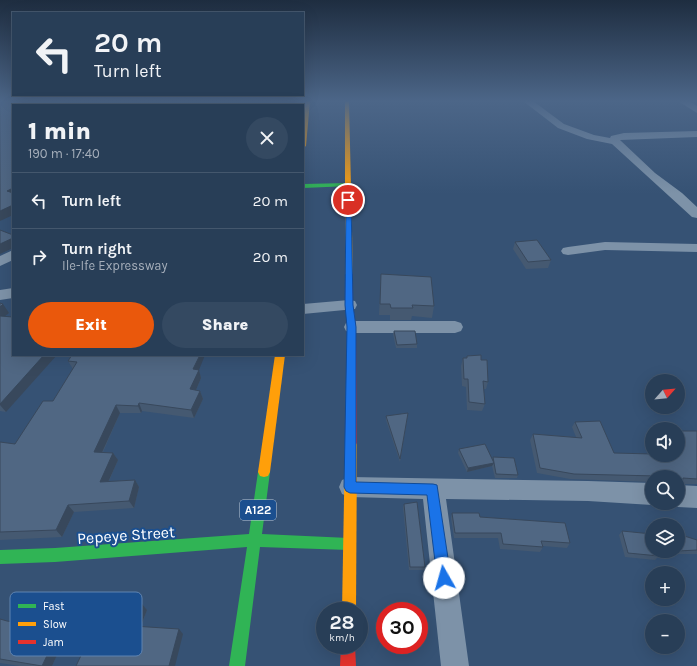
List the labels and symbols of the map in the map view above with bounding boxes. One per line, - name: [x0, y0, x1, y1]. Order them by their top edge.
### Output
- pin: [331, 183, 365, 217]
- north arrow: [645, 374, 685, 414]
- road number: A122: [240, 500, 276, 520]
- street label: Pepeye Street: [76, 522, 176, 548]
- position arrow: [423, 557, 465, 599]
- legend: [10, 592, 142, 656]
- text: Fast: [43, 600, 64, 613]
- speed limit sign: 30: [376, 602, 428, 654]
- text: Slow: [43, 618, 67, 631]
- text: Jam: [43, 636, 64, 649]

